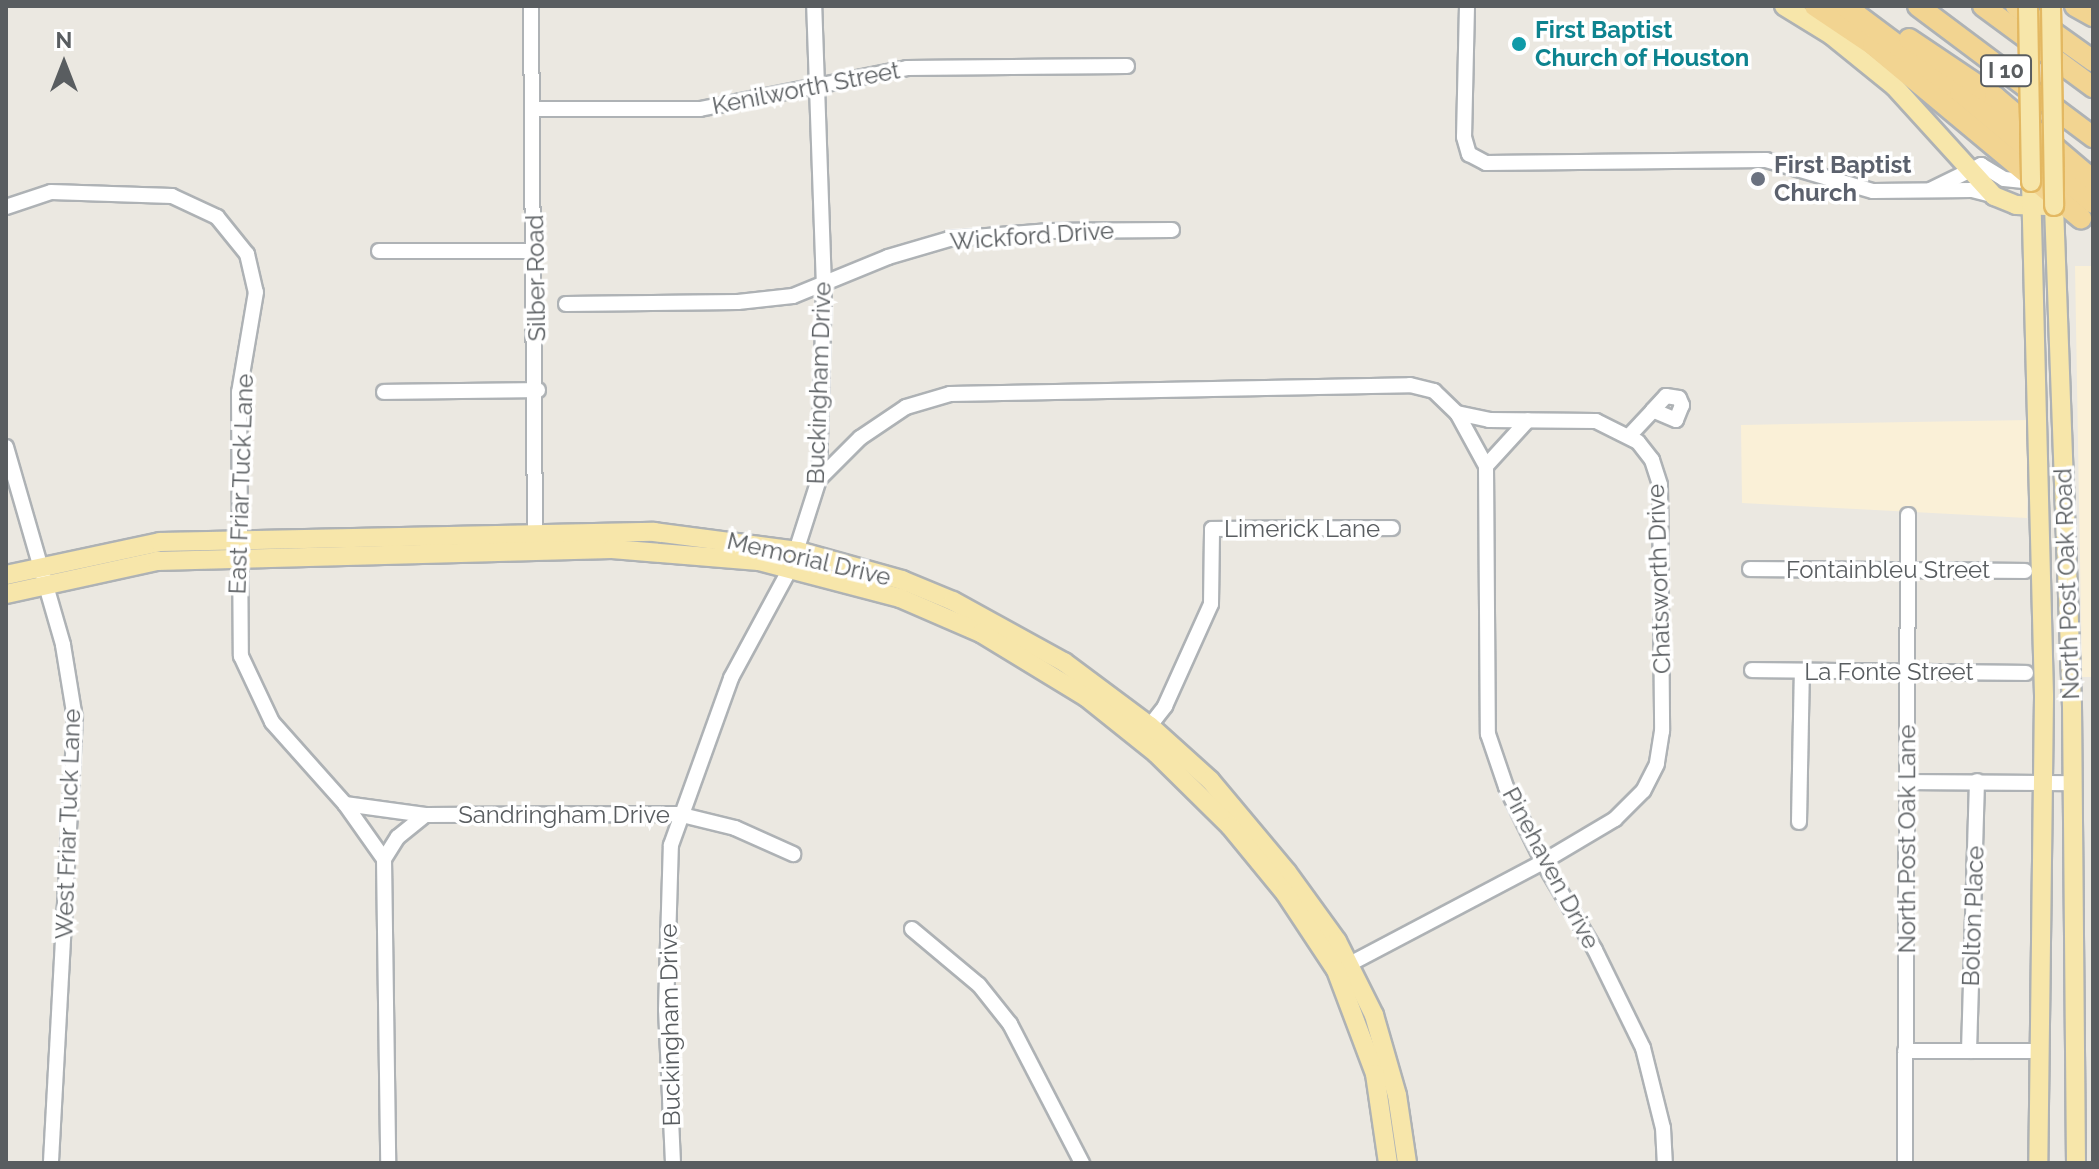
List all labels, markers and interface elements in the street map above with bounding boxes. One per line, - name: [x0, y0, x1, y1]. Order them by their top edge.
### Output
- place label: First Baptist Church of Houston: [1535, 16, 1750, 72]
- north arrow: [24, 24, 104, 104]
- text: N: [56, 27, 72, 53]
- marker: First Baptist Church of Houston: [1510, 35, 1528, 53]
- road number: I 10: [1980, 53, 2032, 89]
- street label: Kenilworth Street: [710, 56, 902, 120]
- place label: First Baptist Church: [1774, 151, 1911, 207]
- marker: First Baptist Church: [1749, 170, 1767, 188]
- street label: Silber Road: [520, 214, 552, 342]
- street label: Wickford Drive: [949, 216, 1115, 256]
- street label: Buckingham Drive: [801, 281, 837, 485]
- street label: East Friar Tuck Lane: [223, 373, 259, 595]
- street label: North Post Oak Road: [2049, 468, 2085, 700]
- street label: Chatsworth Drive: [1641, 484, 1677, 674]
- street label: Limerick Lane: [1224, 515, 1380, 543]
- street label: Memorial Drive: [724, 526, 894, 592]
- street label: Fontainbleu Street: [1786, 556, 1990, 584]
- street label: La Fonte Street: [1804, 658, 1974, 686]
- street label: West Friar Tuck Lane: [50, 708, 86, 940]
- street label: North Post Oak Lane: [1893, 725, 1921, 953]
- street label: Pinehaven Drive: [1496, 782, 1606, 954]
- street label: Sandringham Drive: [458, 801, 670, 829]
- street label: Bolton Place: [1956, 845, 1990, 987]
- street label: Buckingham Drive: [654, 923, 686, 1127]

